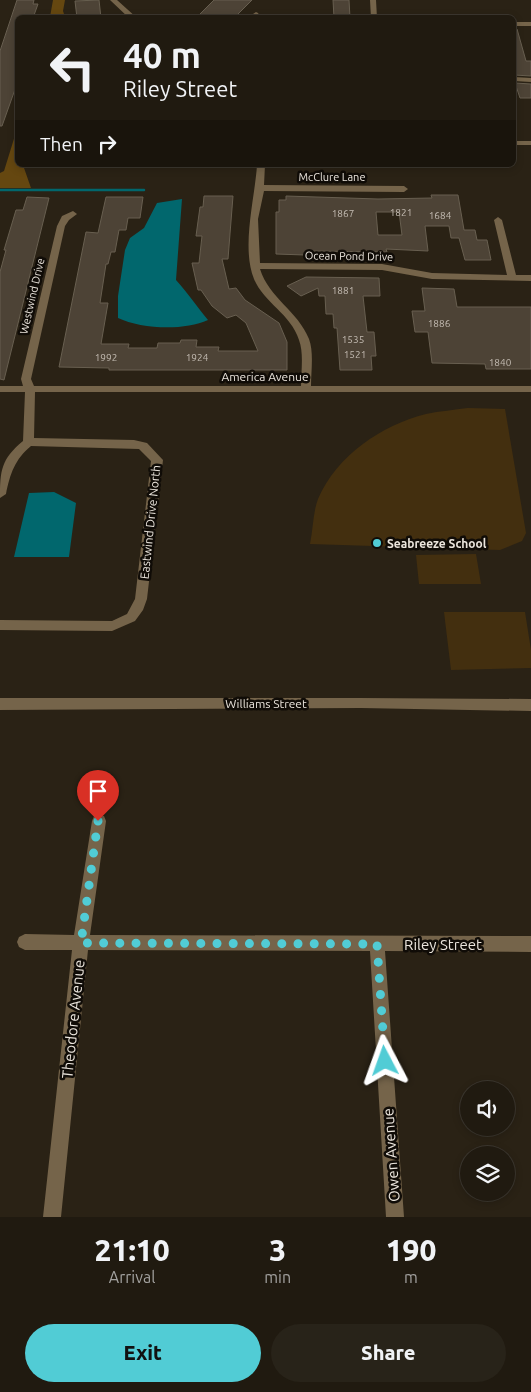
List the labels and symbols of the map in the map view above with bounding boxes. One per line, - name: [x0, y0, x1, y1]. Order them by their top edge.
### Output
- street label: McClure Lane: [299, 171, 365, 183]
- house number: 1821: [390, 207, 412, 218]
- house number: 1867: [332, 208, 354, 219]
- house number: 1684: [429, 210, 452, 221]
- street label: Ocean Pond Drive: [305, 249, 393, 263]
- street label: Westwind Drive: [17, 257, 47, 335]
- house number: 1881: [332, 285, 354, 296]
- house number: 1886: [428, 318, 451, 329]
- house number: 1535: [342, 334, 364, 345]
- house number: 1521: [344, 349, 366, 360]
- house number: 1992: [95, 352, 117, 363]
- house number: 1924: [186, 352, 209, 363]
- house number: 1840: [489, 357, 512, 368]
- street label: America Avenue: [221, 370, 309, 383]
- street label: Eastwind Drive North: [138, 464, 162, 580]
- marker: Seabreeze School: [371, 537, 383, 549]
- place label: Seabreeze School: [387, 537, 487, 550]
- street label: Williams Street: [225, 697, 307, 710]
- pin: [77, 770, 119, 821]
- street label: Riley Street: [404, 936, 482, 953]
- street label: Theodore Avenue: [58, 959, 88, 1079]
- position arrow: [358, 1034, 410, 1086]
- street label: Owen Avenue: [379, 1107, 403, 1203]

